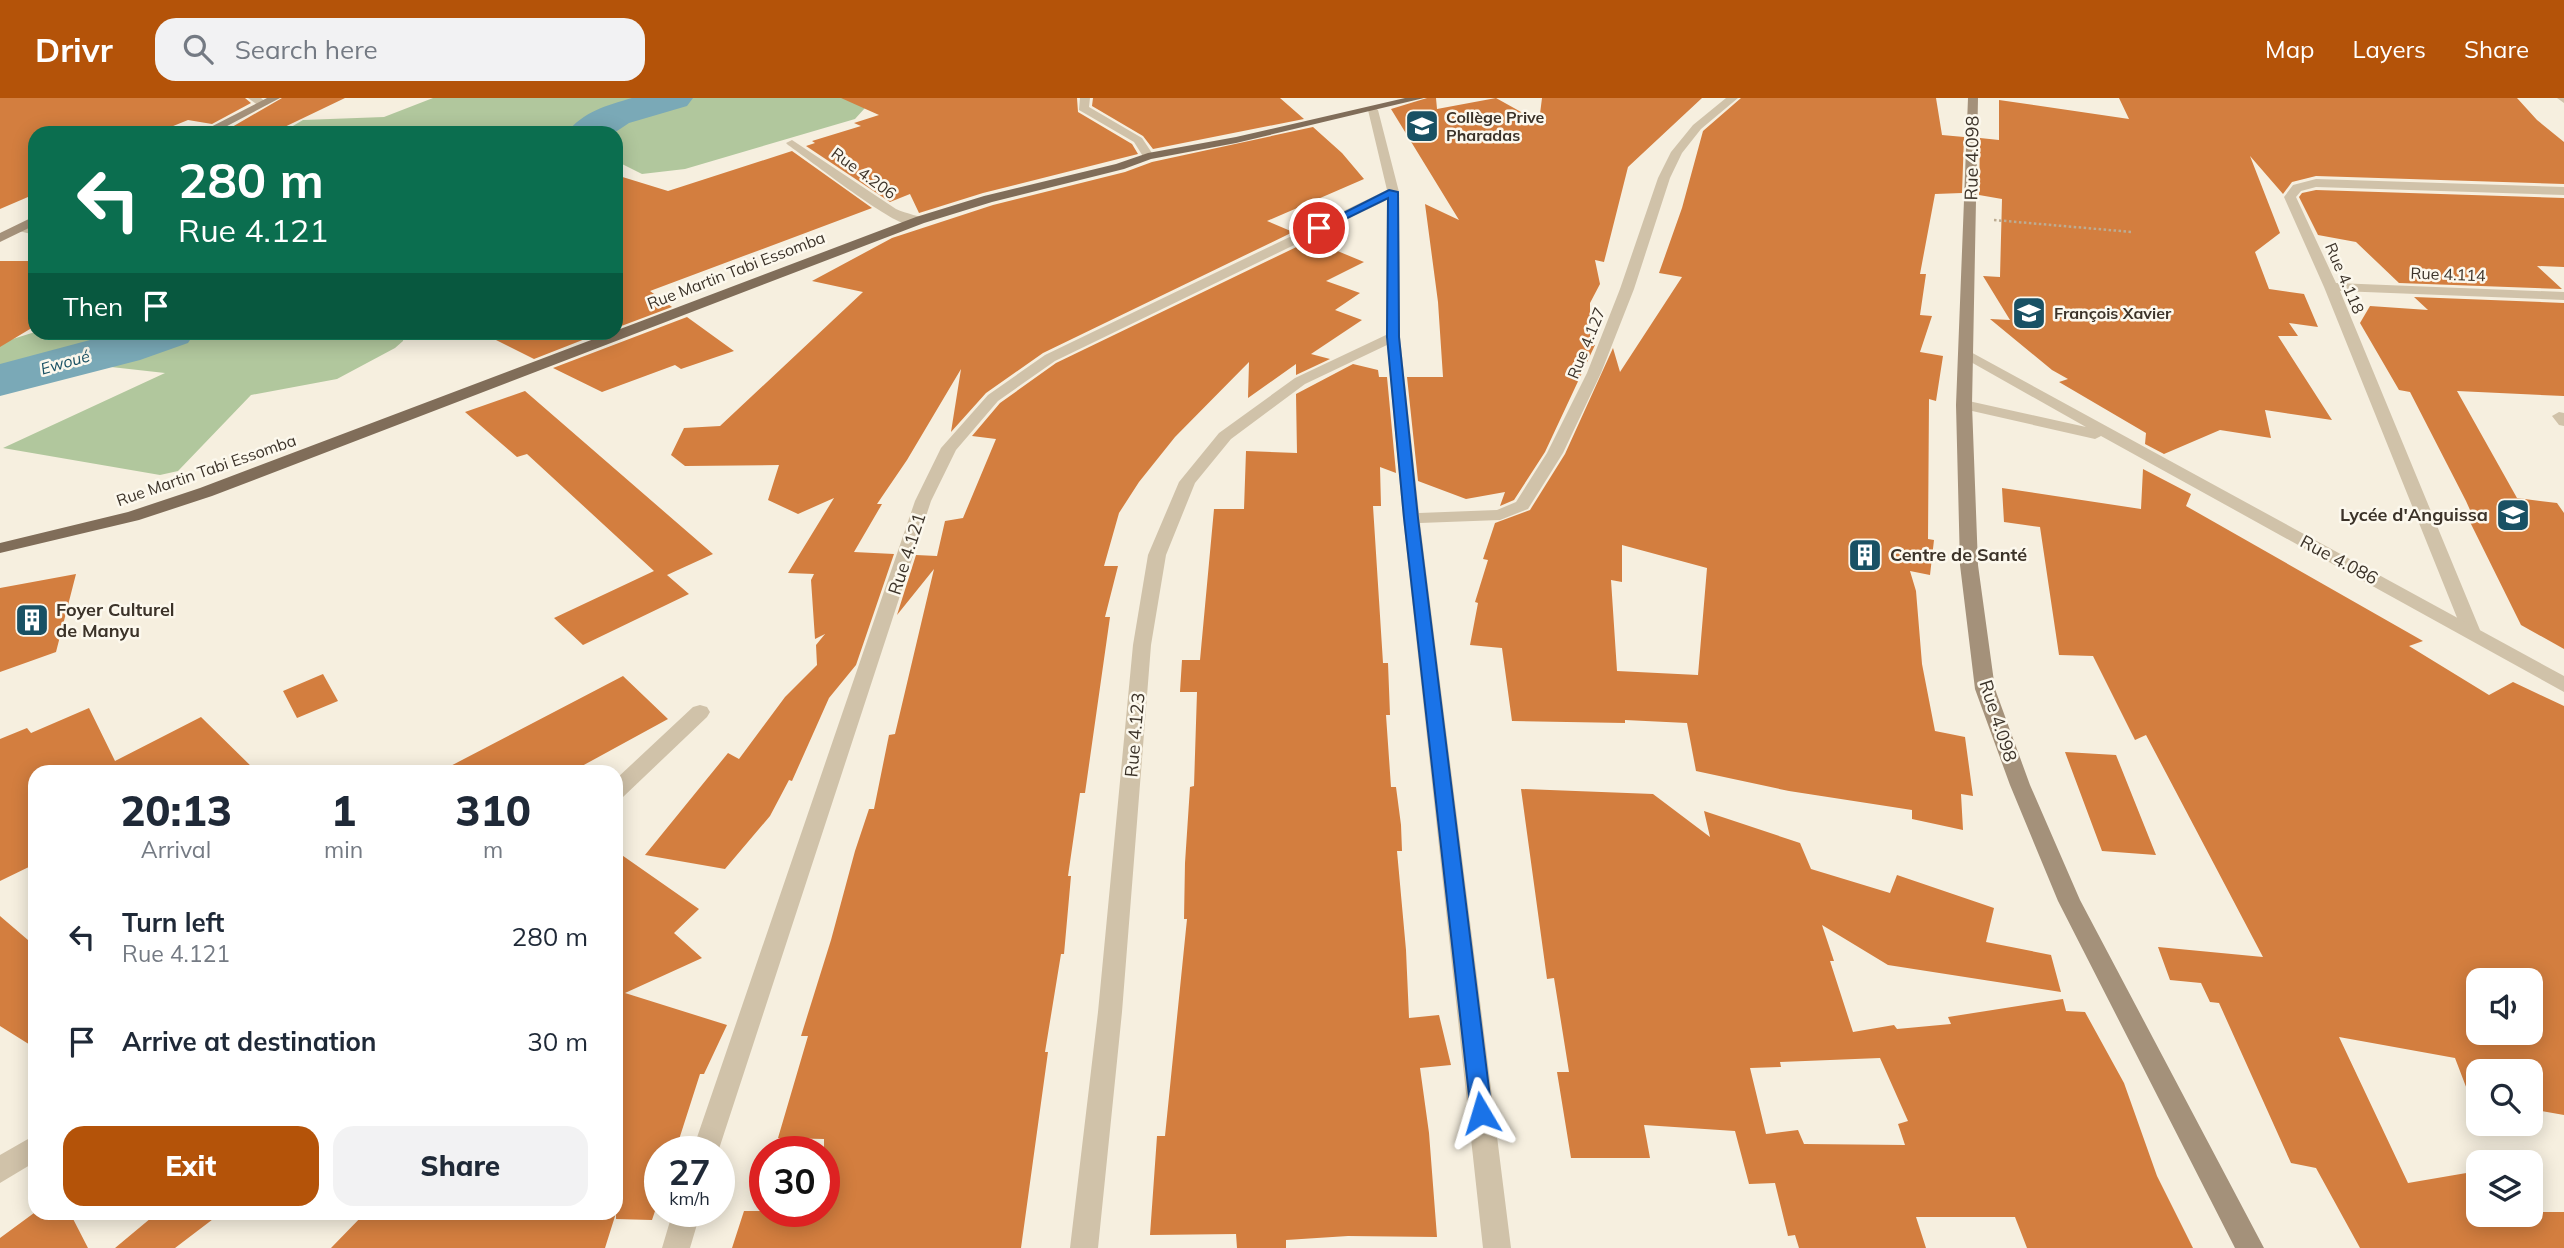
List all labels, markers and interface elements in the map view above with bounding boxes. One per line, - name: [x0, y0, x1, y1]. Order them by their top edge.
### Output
- search box: [155, 18, 645, 81]
- text: Drivr: [35, 29, 113, 70]
- icon: search: [179, 30, 217, 68]
- text: Search here: [235, 33, 378, 66]
- text: Map: [2265, 34, 2314, 64]
- text: Layers: [2352, 34, 2426, 64]
- text: Share: [2464, 34, 2529, 64]
- school or university icon: Collège Prive Pharadas: [1403, 107, 1441, 145]
- place label: Collège Prive Pharadas: [1446, 107, 1545, 145]
- street label: Rue 4.098: [1959, 115, 1984, 201]
- street label: Rue 4.206: [828, 143, 900, 203]
- text: 280 m: [178, 149, 324, 210]
- icon: left: [63, 154, 154, 245]
- pin: [1289, 198, 1349, 258]
- icon: arrive: [1300, 209, 1338, 247]
- text: Rue 4.121: [178, 210, 328, 250]
- street label: Rue Martin Tabi Essomba: [644, 227, 828, 313]
- street label: Rue 4.118: [2321, 239, 2369, 317]
- street label: Rue 4.114: [2410, 263, 2486, 285]
- icon: arrive: [137, 287, 175, 325]
- text: Then: [63, 290, 123, 323]
- school or university icon: François Xavier: [2010, 294, 2048, 332]
- place label: François Xavier: [2054, 303, 2172, 323]
- street label: Rue 4.127: [1563, 304, 1609, 382]
- water label: Ewoué: [38, 345, 92, 379]
- street label: Rue Martin Tabi Essomba: [113, 430, 299, 510]
- school or university icon: Lycée d'Anguissa: [2494, 496, 2532, 534]
- place label: Lycée d'Anguissa: [2340, 503, 2488, 526]
- street label: Rue 4.121: [883, 510, 931, 598]
- street label: Rue 4.086: [2296, 530, 2382, 590]
- building icon: Centre de Santé: [1846, 536, 1884, 574]
- place label: Centre de Santé: [1890, 543, 2027, 566]
- place label: Foyer Culturel de Manyu: [56, 598, 174, 642]
- building icon: Foyer Culturel de Manyu: [13, 601, 51, 639]
- street label: Rue 4.098: [1974, 677, 2022, 765]
- street label: Rue 4.123: [1119, 692, 1150, 778]
- text: 20:13: [120, 784, 232, 837]
- text: 1: [331, 784, 356, 837]
- text: 310: [455, 784, 531, 837]
- text: Arrival: [141, 835, 211, 864]
- text: min: [324, 835, 363, 864]
- text: m: [483, 835, 503, 864]
- text: Turn left: [122, 906, 224, 939]
- icon: left: [63, 918, 101, 956]
- text: 280 m: [512, 920, 588, 953]
- text: Rue 4.121: [122, 939, 230, 968]
- map controls: [2466, 968, 2543, 1227]
- button: sound: [2466, 968, 2543, 1045]
- icon: arrive: [63, 1023, 101, 1061]
- text: Arrive at destination: [122, 1025, 377, 1058]
- text: 30 m: [527, 1025, 588, 1058]
- button: search: [2466, 1059, 2543, 1136]
- position arrow: [1444, 1076, 1518, 1150]
- button: Exit: [63, 1126, 319, 1206]
- button: Share: [333, 1126, 588, 1206]
- speed limit sign: 30: [749, 1136, 840, 1227]
- text: 27: [668, 1150, 711, 1194]
- button: layers: [2466, 1150, 2543, 1227]
- text: km/h: [669, 1187, 710, 1210]

